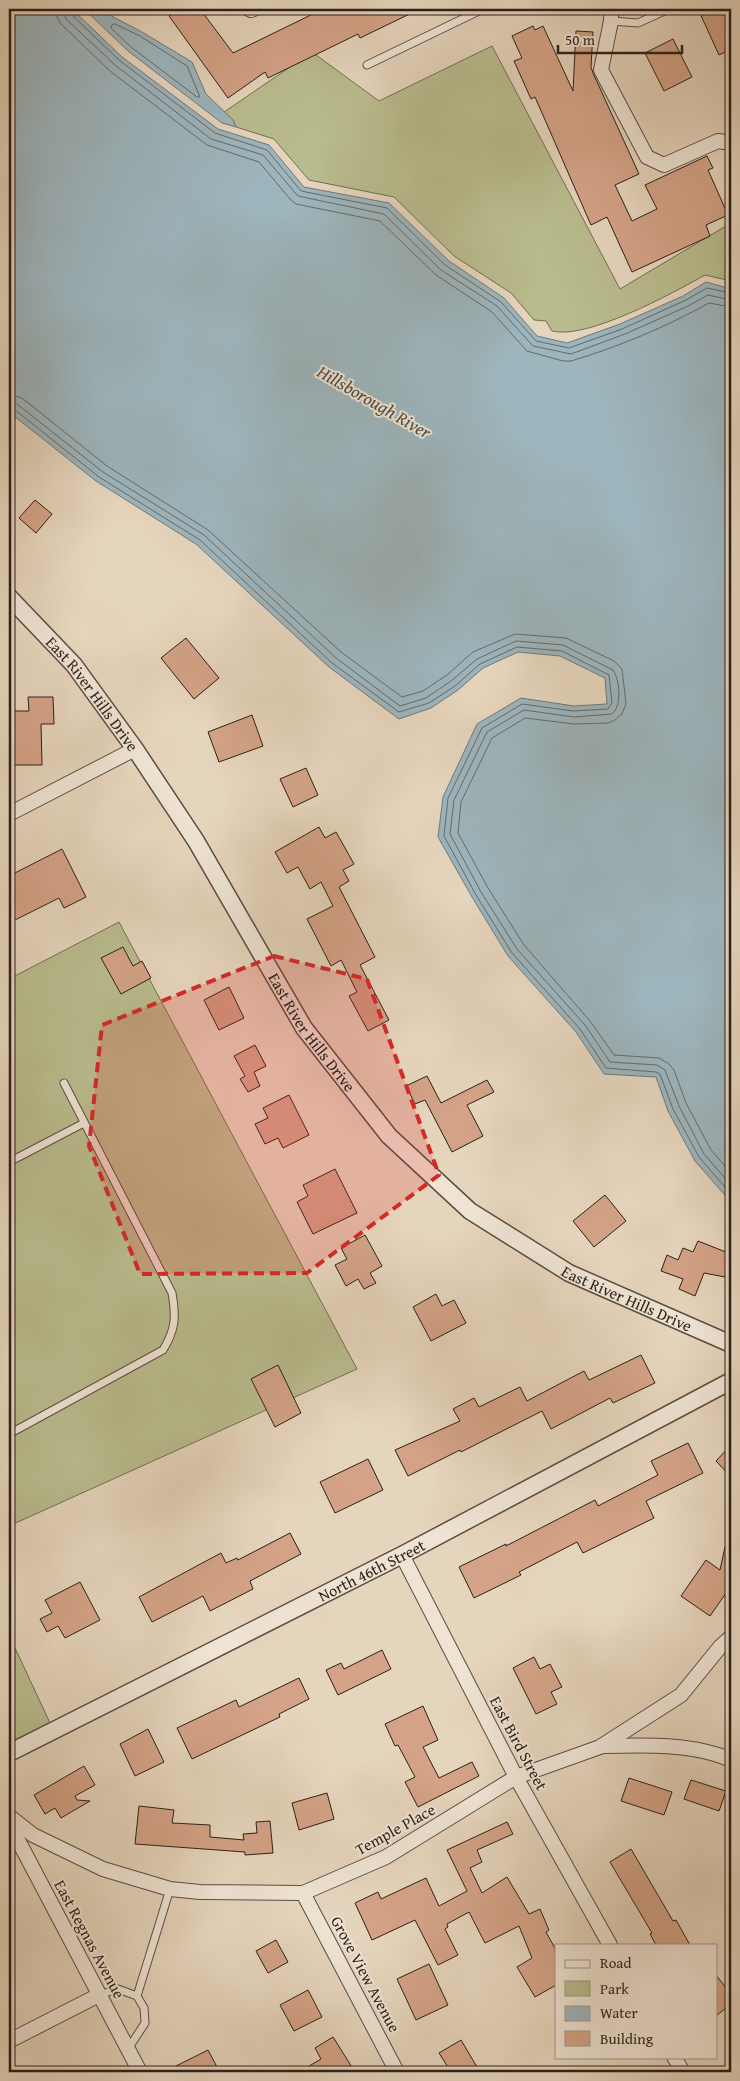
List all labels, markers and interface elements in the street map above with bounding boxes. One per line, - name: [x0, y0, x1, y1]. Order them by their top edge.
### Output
- scale bar: [558, 22, 681, 54]
- text: 50 m: [565, 29, 596, 50]
- water label: Hillsborough River: [311, 357, 437, 446]
- street label: East River Hills Drive: [40, 631, 145, 756]
- street label: East River Hills Drive: [262, 968, 362, 1097]
- street label: East River Hills Drive: [557, 1259, 696, 1337]
- street label: North 46th Street: [314, 1533, 430, 1607]
- street label: East Bird Street: [484, 1692, 554, 1795]
- street label: Temple Place: [351, 1797, 439, 1861]
- street label: East Regnas Avenue: [49, 1875, 131, 2003]
- street label: Grove View Avenue: [325, 1912, 407, 2036]
- legend: [555, 1944, 718, 2058]
- text: Road: [600, 1952, 631, 1973]
- text: Park: [600, 1978, 629, 1999]
- text: Water: [600, 2002, 638, 2023]
- text: Building: [600, 2028, 654, 2049]

